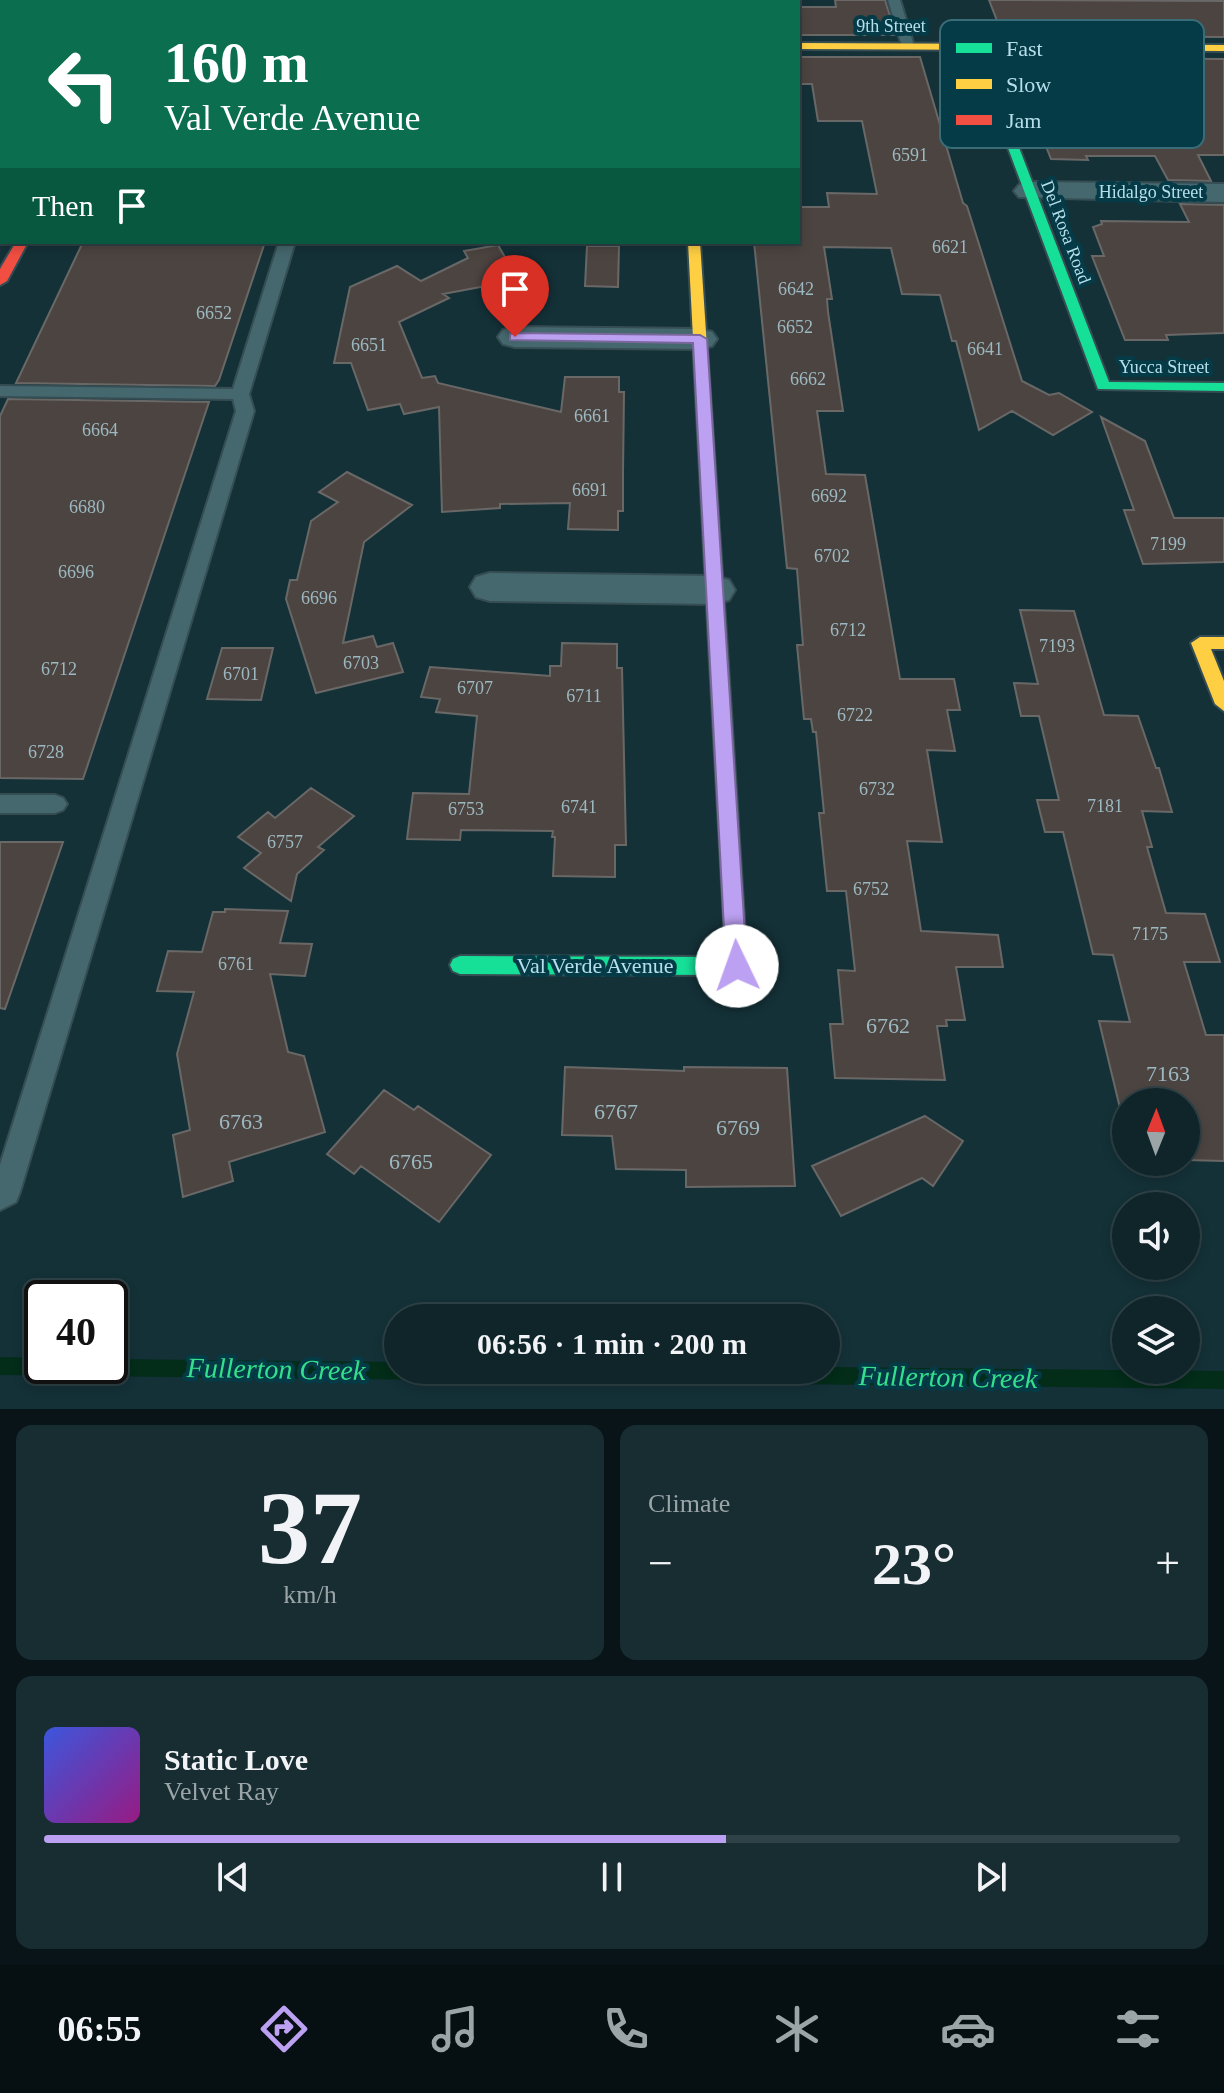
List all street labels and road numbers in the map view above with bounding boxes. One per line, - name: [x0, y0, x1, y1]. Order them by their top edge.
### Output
- street label: 9th Street: [856, 16, 926, 36]
- street label: Del Rosa Road: [1037, 178, 1095, 286]
- street label: Hidalgo Street: [1099, 182, 1203, 202]
- street label: Yucca Street: [1119, 357, 1209, 377]
- street label: Val Verde Avenue: [517, 953, 673, 978]

